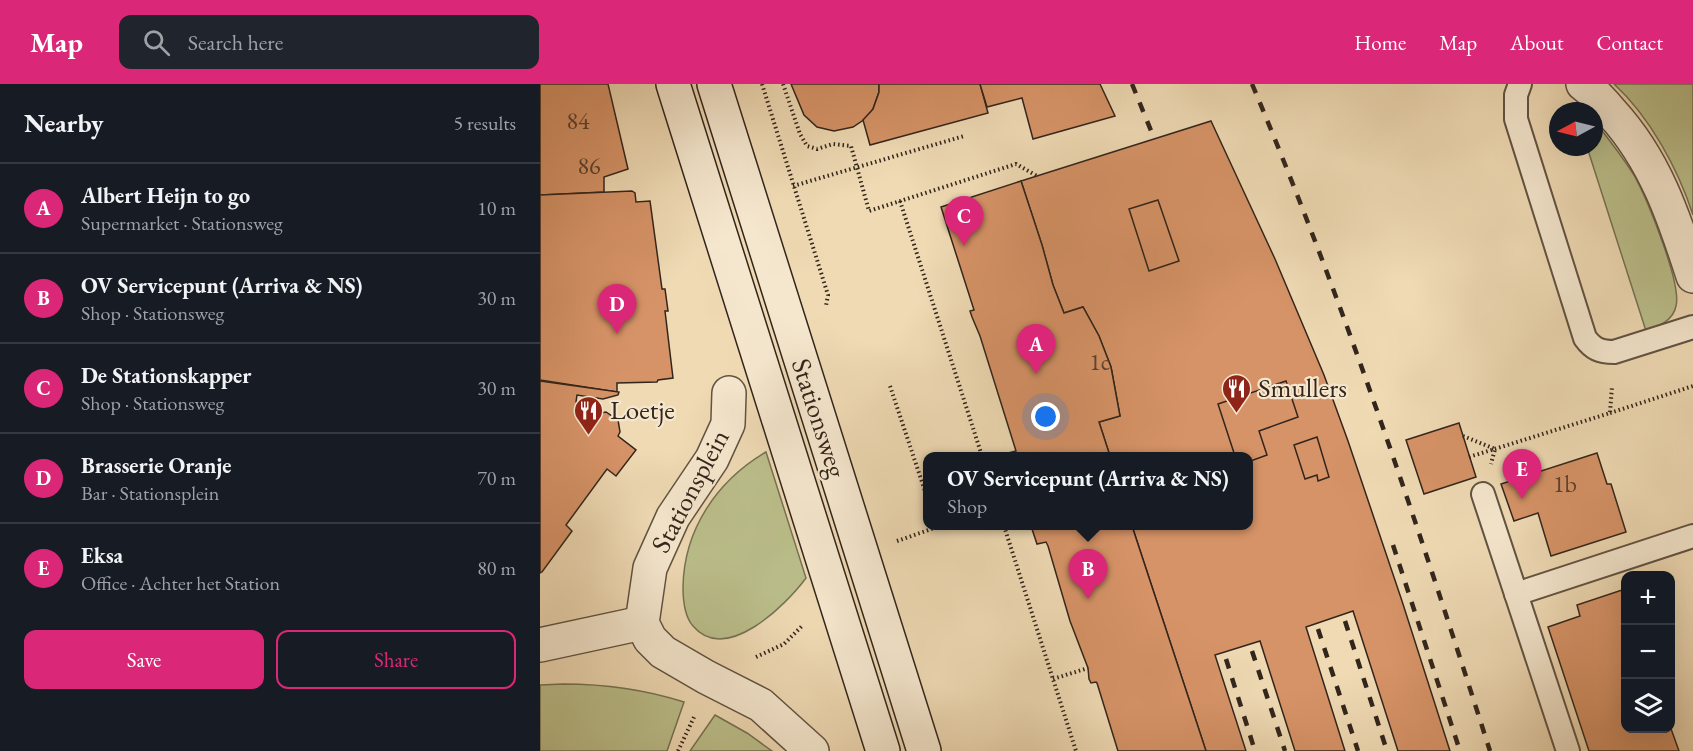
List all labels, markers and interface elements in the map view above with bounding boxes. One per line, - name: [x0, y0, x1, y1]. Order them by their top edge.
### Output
- search box: [119, 15, 539, 69]
- text: Map: [30, 24, 83, 60]
- icon: search: [140, 26, 173, 59]
- text: Search here: [188, 28, 283, 57]
- text: Home: [1354, 29, 1406, 56]
- text: Map: [1439, 29, 1477, 56]
- text: About: [1510, 29, 1563, 56]
- text: Contact: [1596, 29, 1663, 56]
- north arrow: [1549, 102, 1603, 156]
- house number: 84: [566, 105, 590, 136]
- text: Nearby: [24, 106, 104, 140]
- text: 5 results: [453, 110, 516, 136]
- house number: 86: [577, 150, 601, 181]
- text: Albert Heijn to go: [81, 181, 250, 210]
- text: A: [36, 195, 51, 221]
- text: 10 m: [477, 195, 516, 221]
- pin: C: [944, 196, 984, 246]
- text: Supermarket · Stationsweg: [81, 210, 283, 236]
- text: OV Servicepunt (Arriva & NS): [81, 271, 362, 300]
- pin: D: [598, 284, 637, 334]
- text: B: [37, 285, 50, 311]
- text: 30 m: [477, 285, 516, 311]
- text: Shop · Stationsweg: [81, 300, 224, 326]
- pin: A: [1016, 324, 1056, 374]
- house number: 1c: [1089, 346, 1111, 377]
- street label: Stationsweg: [784, 354, 855, 482]
- text: De Stationskapper: [81, 361, 251, 390]
- place label: Smullers: [1258, 370, 1347, 405]
- restaurant icon: Smullers: [1221, 372, 1253, 414]
- text: C: [36, 375, 51, 401]
- text: 30 m: [477, 375, 516, 401]
- text: Shop · Stationsweg: [81, 390, 224, 416]
- place label: Loetje: [610, 392, 675, 427]
- restaurant icon: Loetje: [573, 394, 605, 436]
- your location: [1031, 402, 1060, 431]
- street label: Stationsplein: [642, 423, 737, 558]
- pin: E: [1502, 450, 1542, 499]
- text: Brasserie Oranje: [81, 451, 231, 480]
- popup: [923, 452, 1253, 530]
- text: OV Servicepunt (Arriva & NS): [947, 464, 1229, 493]
- text: D: [36, 465, 51, 491]
- text: 70 m: [477, 465, 516, 491]
- house number: 1b: [1553, 468, 1577, 499]
- text: Bar · Stationsplein: [81, 480, 219, 506]
- text: Shop: [947, 493, 987, 519]
- text: Eksa: [81, 541, 123, 570]
- pin: B: [1068, 550, 1108, 599]
- text: E: [38, 555, 49, 581]
- text: 80 m: [477, 555, 516, 581]
- text: Office · Achter het Station: [81, 570, 280, 596]
- map controls: [1621, 571, 1675, 733]
- button: +: [1621, 571, 1675, 625]
- button: −: [1621, 625, 1675, 679]
- button: Save: [24, 630, 264, 689]
- button: Share: [276, 630, 516, 689]
- button: layers: [1621, 679, 1675, 733]

